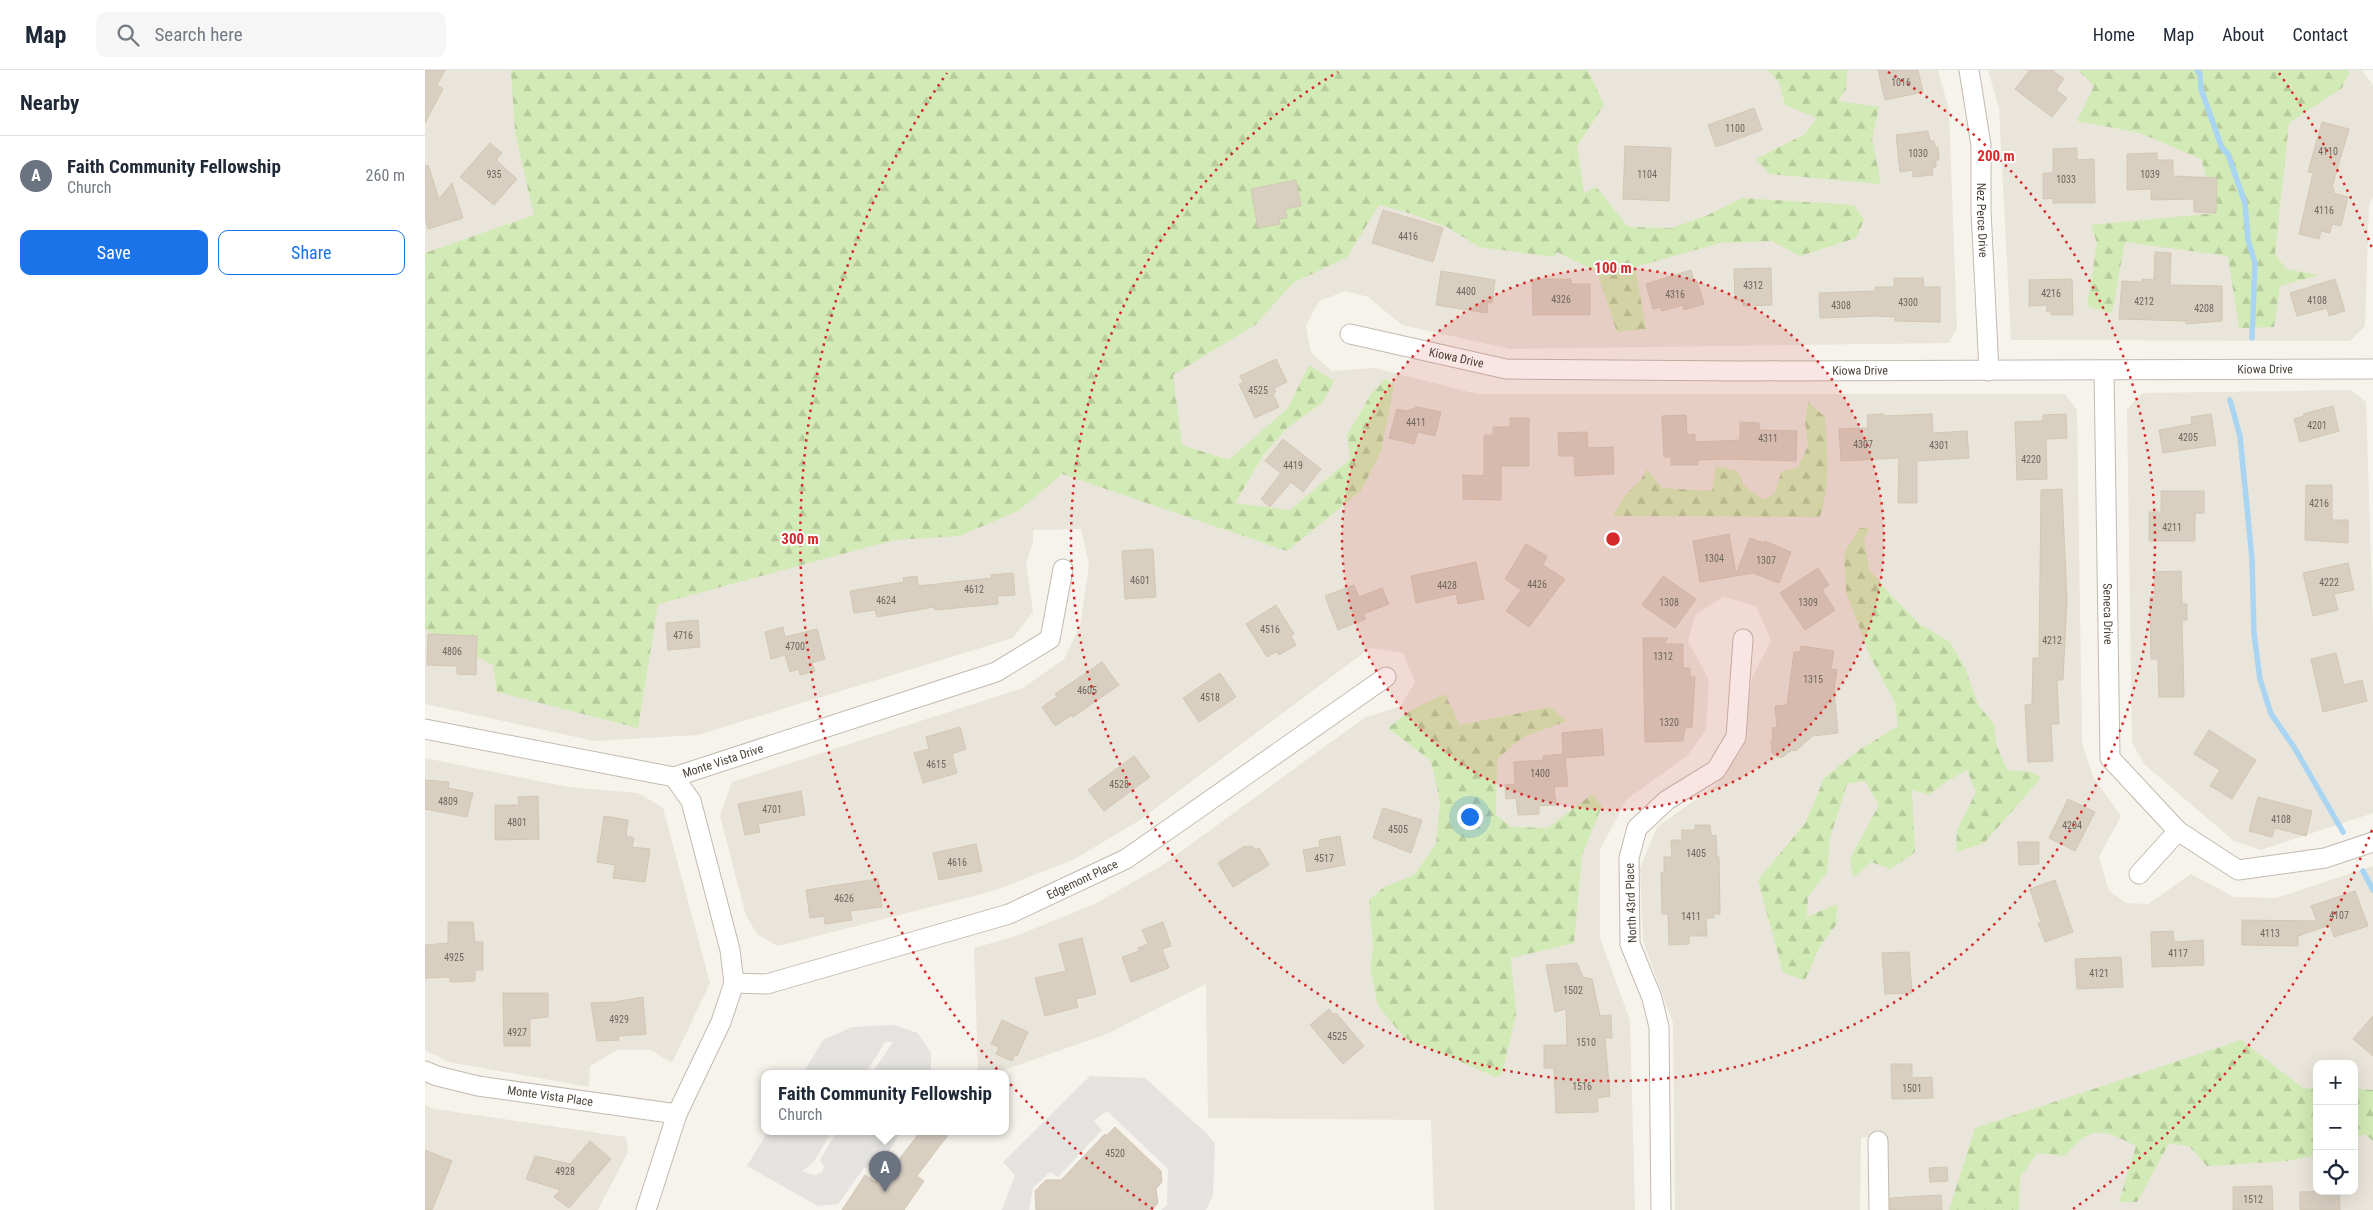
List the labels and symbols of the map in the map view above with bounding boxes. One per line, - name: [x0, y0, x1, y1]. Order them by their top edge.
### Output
- house number: 1016: [1891, 77, 1911, 88]
- house number: 1100: [1725, 123, 1745, 134]
- house number: 4110: [2318, 146, 2338, 157]
- text: 200 m: [1977, 147, 2015, 165]
- house number: 1030: [1908, 148, 1928, 159]
- house number: 935: [487, 169, 501, 180]
- house number: 1104: [1637, 169, 1657, 180]
- house number: 1039: [2140, 169, 2160, 180]
- house number: 1033: [2056, 174, 2076, 185]
- street label: Nez Perce Drive: [1974, 183, 1990, 258]
- house number: 4116: [2314, 205, 2334, 216]
- house number: 4416: [1398, 231, 1418, 242]
- text: 100 m: [1594, 259, 1632, 277]
- house number: 4312: [1743, 280, 1763, 291]
- house number: 4400: [1456, 286, 1476, 297]
- house number: 4216: [2041, 288, 2061, 299]
- house number: 4316: [1665, 289, 1685, 300]
- house number: 4326: [1551, 294, 1571, 305]
- house number: 4108: [2307, 295, 2327, 306]
- house number: 4212: [2134, 296, 2154, 307]
- house number: 4300: [1898, 297, 1918, 308]
- house number: 4308: [1831, 300, 1851, 311]
- house number: 4208: [2194, 303, 2214, 314]
- street label: Kiowa Drive: [1428, 345, 1485, 371]
- street label: Kiowa Drive: [2237, 362, 2293, 376]
- street label: Kiowa Drive: [1832, 364, 1888, 378]
- house number: 4525: [1248, 385, 1268, 396]
- house number: 4411: [1406, 417, 1426, 428]
- house number: 4201: [2307, 420, 2327, 431]
- house number: 4205: [2178, 432, 2198, 443]
- house number: 4311: [1758, 433, 1778, 444]
- house number: 4307: [1853, 439, 1873, 450]
- house number: 4301: [1929, 440, 1949, 451]
- house number: 4220: [2021, 454, 2041, 465]
- house number: 4419: [1283, 460, 1303, 471]
- house number: 4216: [2309, 498, 2329, 509]
- house number: 4211: [2162, 522, 2182, 533]
- text: 300 m: [781, 530, 819, 548]
- centre of rings: [1604, 530, 1622, 548]
- house number: 1304: [1704, 553, 1724, 564]
- house number: 1307: [1756, 555, 1776, 566]
- house number: 4601: [1130, 575, 1150, 586]
- house number: 4222: [2319, 577, 2339, 588]
- house number: 4426: [1527, 579, 1547, 590]
- house number: 4428: [1437, 580, 1457, 591]
- street label: Seneca Drive: [2100, 583, 2115, 645]
- house number: 4612: [964, 584, 984, 595]
- house number: 4624: [876, 595, 896, 606]
- house number: 1308: [1659, 597, 1679, 608]
- house number: 1309: [1798, 597, 1818, 608]
- house number: 4516: [1260, 624, 1280, 635]
- house number: 4716: [673, 630, 693, 641]
- house number: 4212: [2042, 635, 2062, 646]
- house number: 4700: [785, 641, 805, 652]
- house number: 4806: [442, 646, 462, 657]
- house number: 1312: [1653, 651, 1673, 662]
- house number: 1315: [1803, 674, 1823, 685]
- house number: 4605: [1077, 685, 1097, 696]
- house number: 4518: [1200, 692, 1220, 703]
- house number: 1320: [1659, 717, 1679, 728]
- street label: Monte Vista Drive: [681, 741, 765, 781]
- house number: 4615: [926, 759, 946, 770]
- house number: 1400: [1530, 768, 1550, 779]
- house number: 4528: [1109, 779, 1129, 790]
- house number: 4809: [438, 796, 458, 807]
- house number: 4701: [762, 804, 782, 815]
- your location: [1457, 804, 1483, 830]
- house number: 4108: [2271, 814, 2291, 825]
- house number: 4801: [507, 817, 527, 828]
- house number: 4204: [2062, 820, 2082, 831]
- house number: 4505: [1388, 824, 1408, 835]
- house number: 1405: [1686, 848, 1706, 859]
- house number: 4517: [1314, 853, 1334, 864]
- house number: 4616: [947, 857, 967, 868]
- street label: Edgemont Place: [1045, 857, 1120, 902]
- street label: North 43rd Place: [1623, 862, 1639, 943]
- house number: 4626: [834, 893, 854, 904]
- house number: 4107: [2329, 910, 2349, 921]
- house number: 1411: [1681, 911, 1701, 922]
- house number: 4113: [2260, 928, 2280, 939]
- house number: 4117: [2168, 948, 2188, 959]
- house number: 4925: [444, 952, 464, 963]
- house number: 4121: [2089, 968, 2109, 979]
- house number: 1502: [1563, 985, 1583, 996]
- house number: 4929: [609, 1014, 629, 1025]
- house number: 4927: [507, 1027, 527, 1038]
- house number: 4525: [1327, 1031, 1347, 1042]
- house number: 1510: [1576, 1037, 1596, 1048]
- house number: 1516: [1572, 1081, 1592, 1092]
- street label: Monte Vista Place: [506, 1083, 594, 1109]
- house number: 1501: [1902, 1083, 1922, 1094]
- house number: 4520: [1105, 1148, 1125, 1159]
- pin: A: [869, 1151, 901, 1192]
- house number: 4928: [555, 1166, 575, 1177]
- house number: 1512: [2243, 1194, 2263, 1205]

